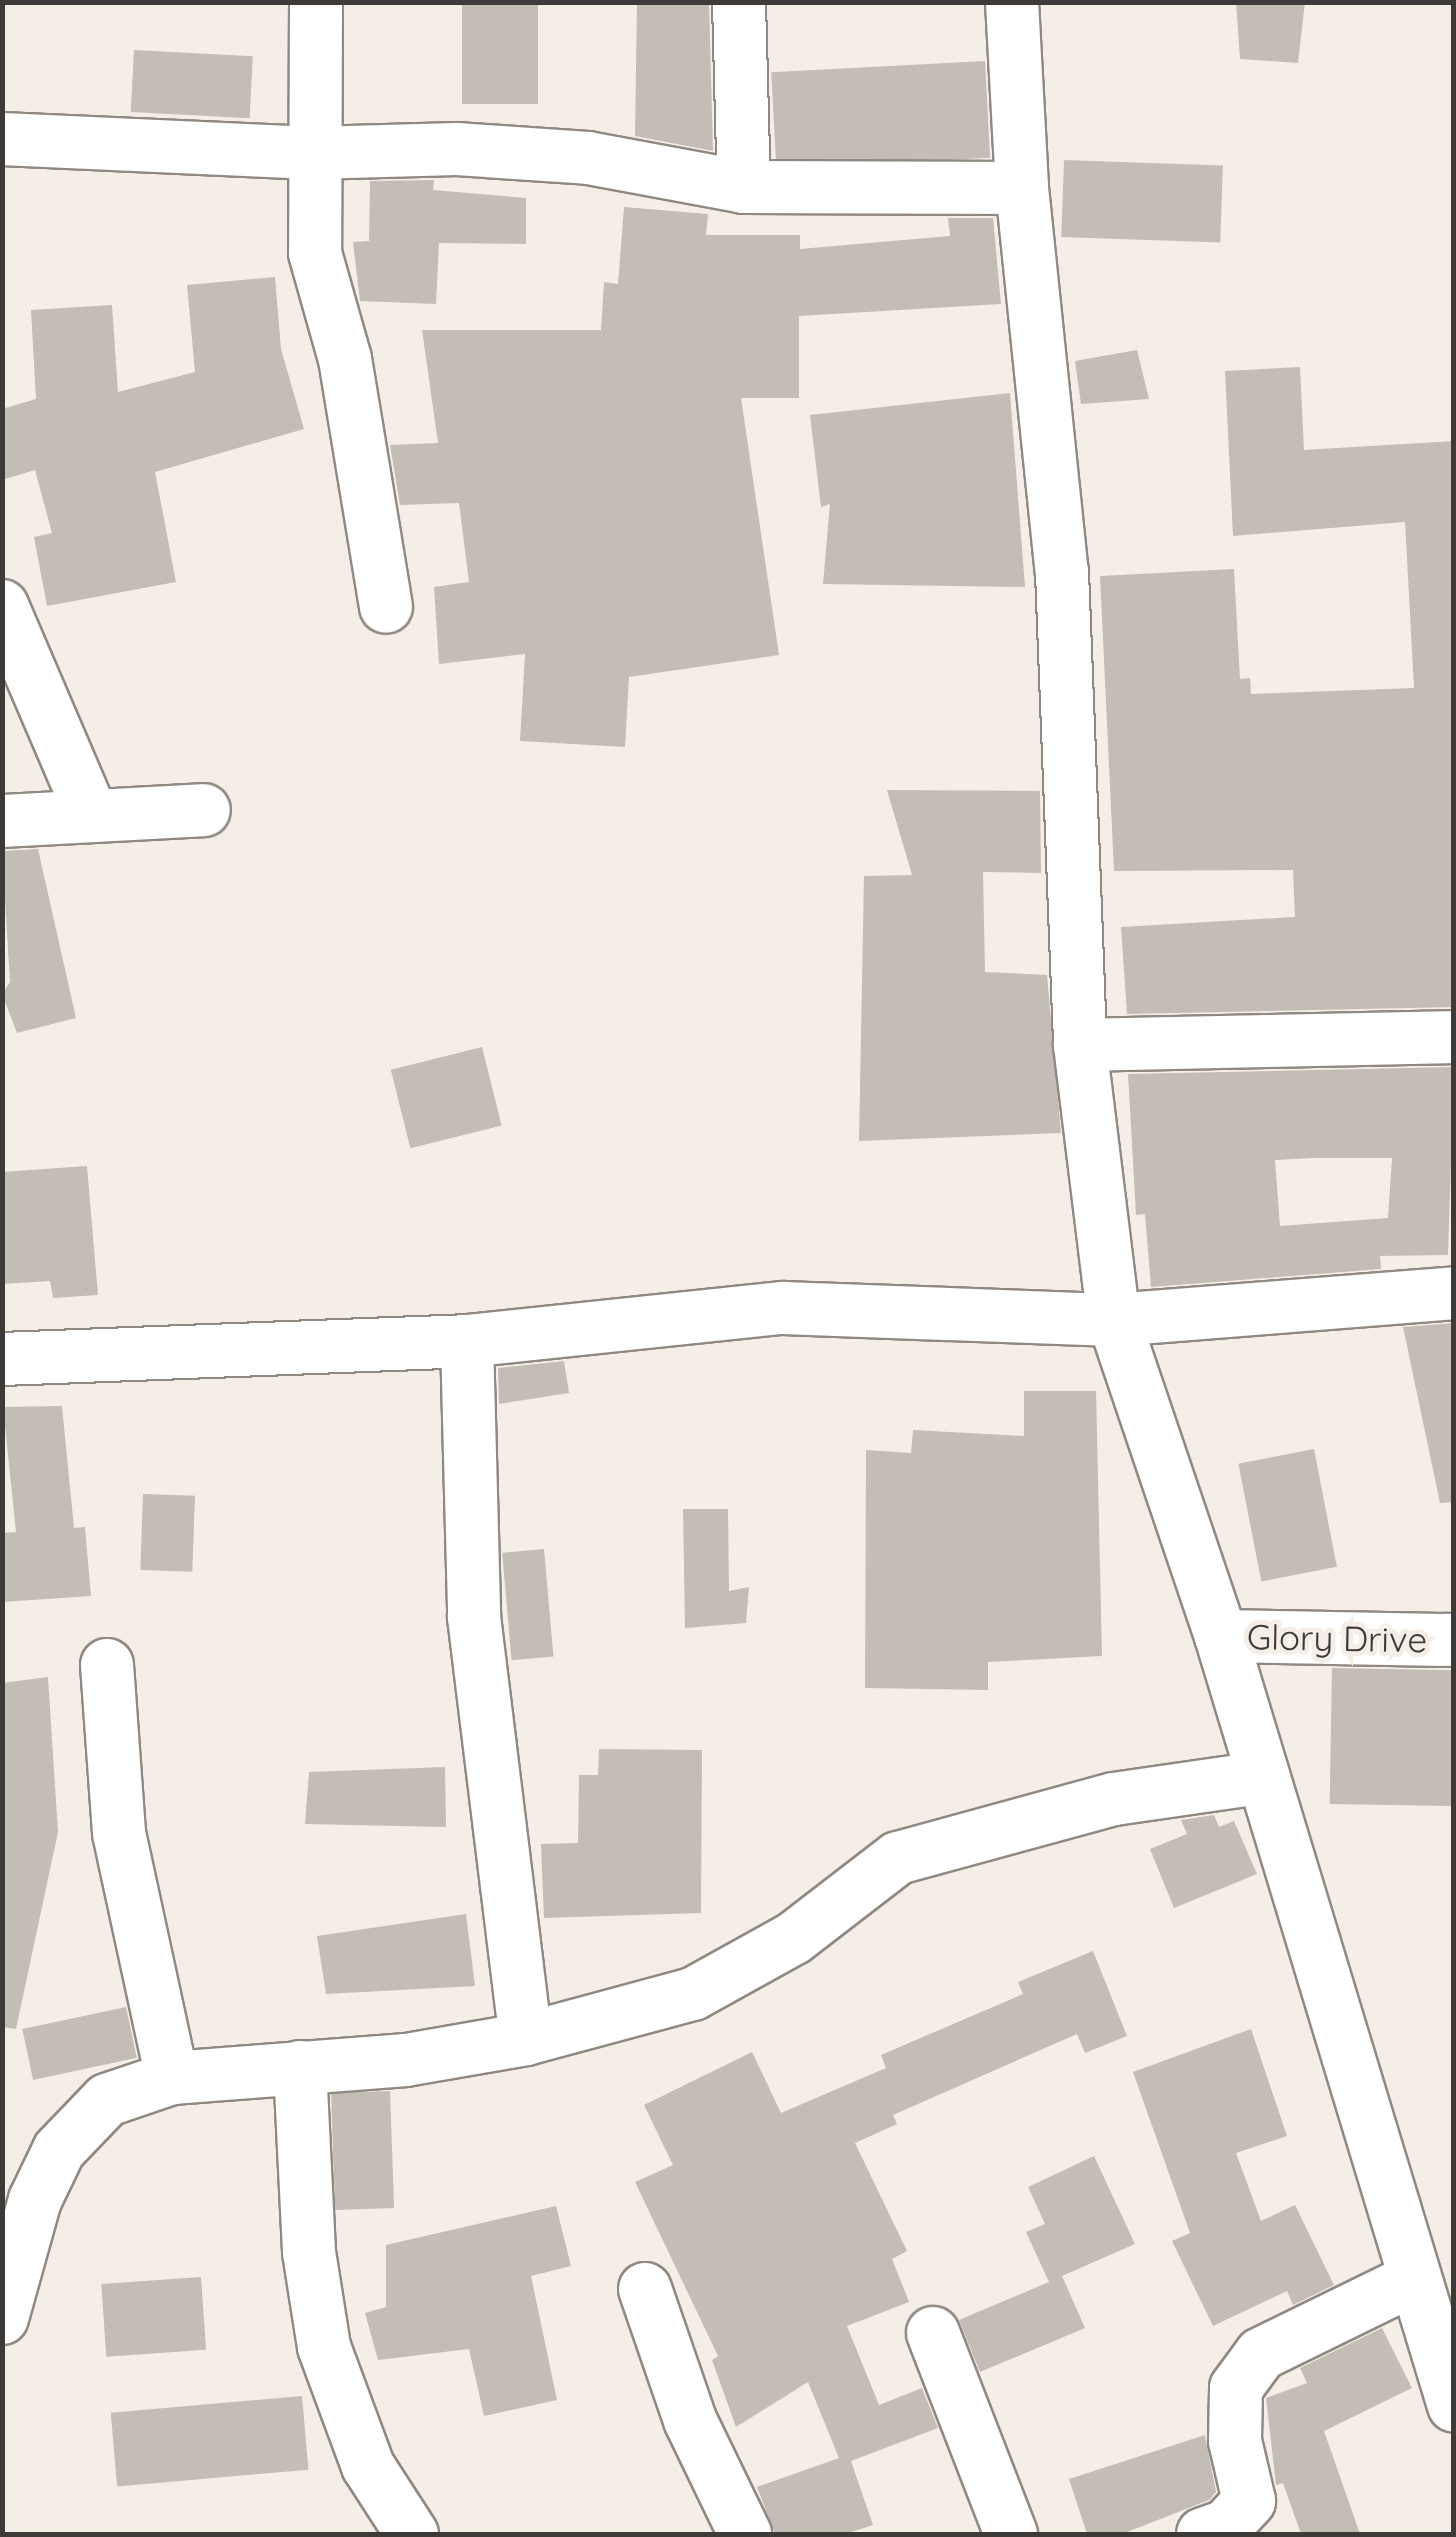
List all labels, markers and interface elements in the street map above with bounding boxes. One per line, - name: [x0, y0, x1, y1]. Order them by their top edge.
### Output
- street label: Glory Drive: [1246, 1615, 1428, 1661]

